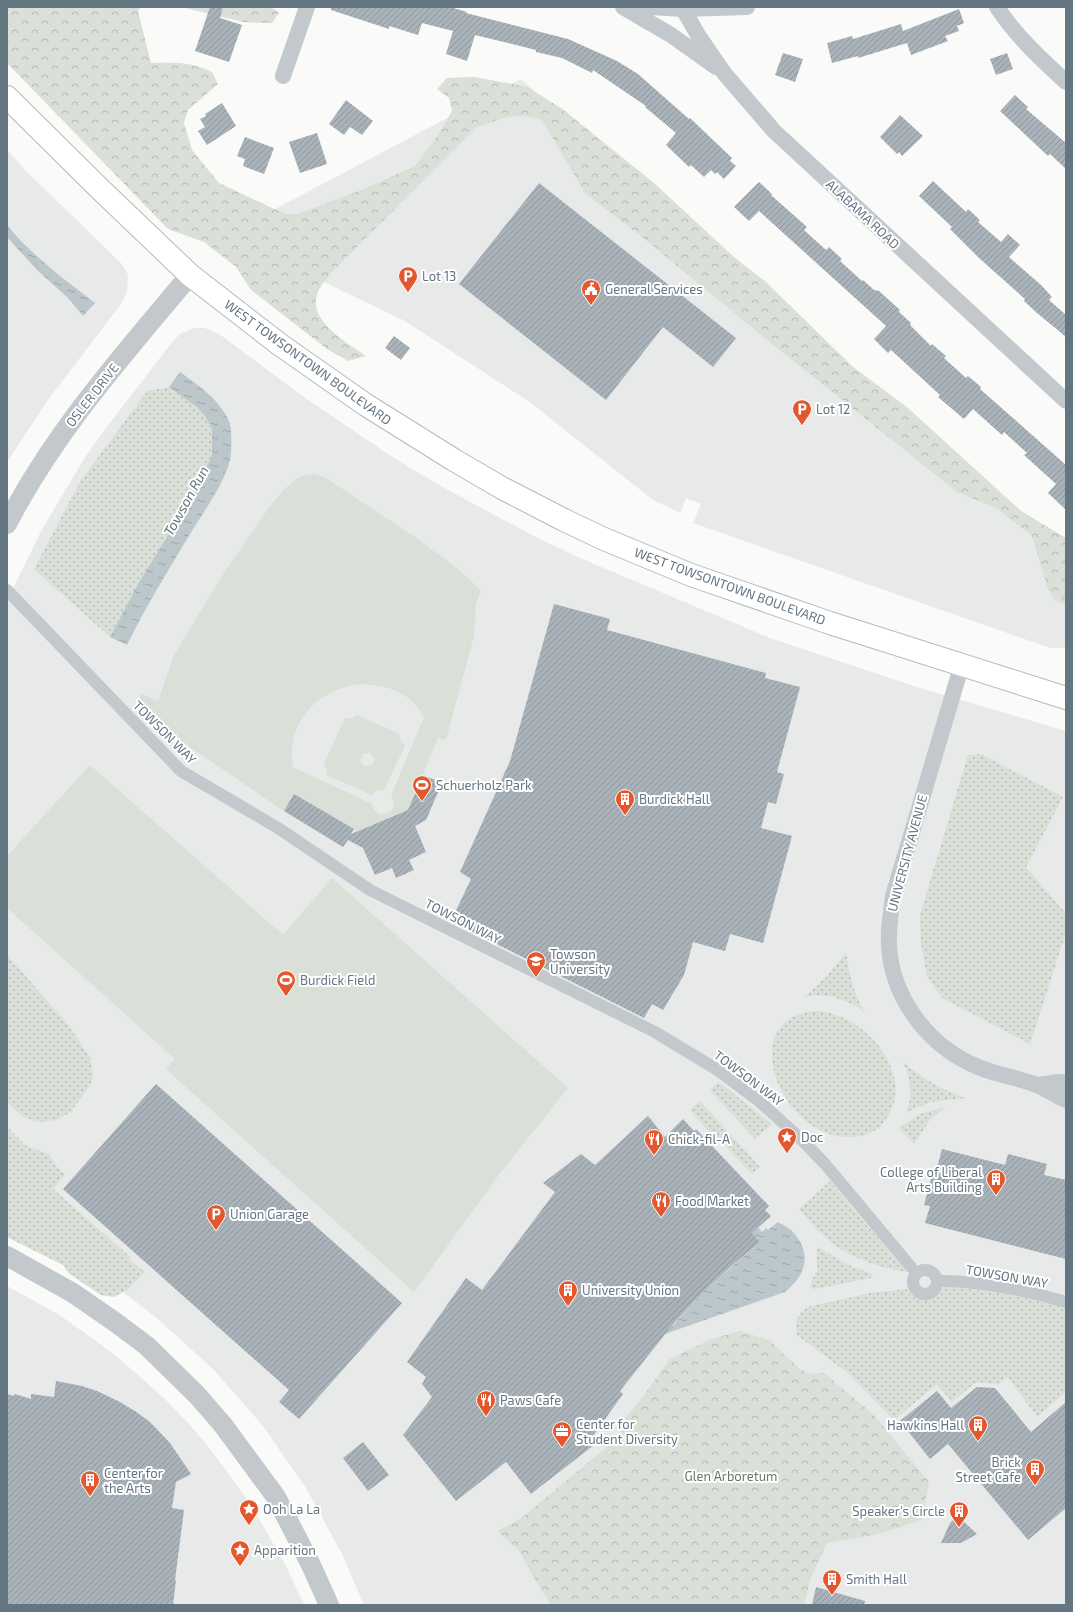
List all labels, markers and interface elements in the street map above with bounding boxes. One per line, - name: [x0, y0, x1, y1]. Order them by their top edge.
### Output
- street label: ALABAMA ROAD: [823, 176, 903, 252]
- parking icon: Lot 13: [397, 265, 419, 293]
- place label: Lot 13: [422, 268, 456, 284]
- public building icon: General Services: [580, 278, 602, 306]
- place label: General Services: [605, 281, 703, 297]
- street label: WEST TOWSONTOWN BOULEVARD: [221, 296, 395, 428]
- street label: OSLER DRIVE: [62, 360, 122, 430]
- parking icon: Lot 12: [791, 398, 813, 426]
- place label: Lot 12: [816, 401, 850, 417]
- water label: Towson Run: [159, 463, 212, 539]
- street label: WEST TOWSONTOWN BOULEVARD: [632, 544, 828, 628]
- street label: TOWSON WAY: [130, 697, 200, 767]
- sports icon: Schuerholz Park: [411, 774, 433, 802]
- place label: Schuerholz Park: [436, 777, 532, 793]
- building icon: Burdick Hall: [614, 788, 636, 816]
- place label: Burdick Hall: [639, 791, 710, 807]
- street label: UNIVERSITY AVENUE: [884, 793, 930, 913]
- street label: TOWSON WAY: [422, 895, 504, 947]
- place label: Towson University: [550, 946, 610, 977]
- school or university icon: Towson University: [525, 950, 547, 978]
- sports icon: Burdick Field: [275, 969, 297, 997]
- place label: Burdick Field: [300, 972, 376, 988]
- street label: TOWSON WAY: [711, 1047, 787, 1110]
- place icon: Doc: [776, 1126, 798, 1154]
- restaurant icon: Chick-fil-A: [643, 1128, 665, 1156]
- place label: Doc: [801, 1129, 823, 1145]
- place label: Chick-fil-A: [668, 1131, 730, 1147]
- place label: College of Liberal Arts Building: [880, 1164, 982, 1195]
- building icon: College of Liberal Arts Building: [985, 1168, 1007, 1196]
- restaurant icon: Food Market: [650, 1190, 672, 1218]
- place label: Food Market: [675, 1193, 749, 1209]
- parking icon: Union Garage: [205, 1203, 227, 1231]
- place label: Union Garage: [230, 1206, 309, 1222]
- street label: TOWSON WAY: [965, 1261, 1050, 1291]
- building icon: University Union: [557, 1279, 579, 1307]
- place label: University Union: [582, 1282, 679, 1298]
- restaurant icon: Paws Cafe: [475, 1389, 497, 1417]
- place label: Paws Cafe: [500, 1392, 561, 1408]
- building icon: Hawkins Hall: [967, 1414, 989, 1442]
- place label: Center for Student Diversity: [576, 1416, 678, 1447]
- place label: Hawkins Hall: [887, 1417, 964, 1433]
- office icon: Center for Student Diversity: [551, 1420, 573, 1448]
- place label: Brick Street Cafe: [956, 1454, 1021, 1485]
- building icon: Brick Street Cafe: [1024, 1458, 1046, 1486]
- place label: Center for the Arts: [104, 1465, 163, 1496]
- park label: Glen Arboretum: [684, 1468, 778, 1484]
- building icon: Center for the Arts: [79, 1469, 101, 1497]
- place icon: Ooh La La: [238, 1498, 260, 1526]
- building icon: Speaker's Circle: [948, 1500, 970, 1528]
- place label: Ooh La La: [263, 1501, 320, 1517]
- place label: Speaker's Circle: [852, 1503, 945, 1519]
- place icon: Apparition: [229, 1539, 251, 1567]
- place label: Apparition: [254, 1542, 316, 1558]
- building icon: Smith Hall: [821, 1568, 843, 1596]
- place label: Smith Hall: [846, 1571, 907, 1587]

